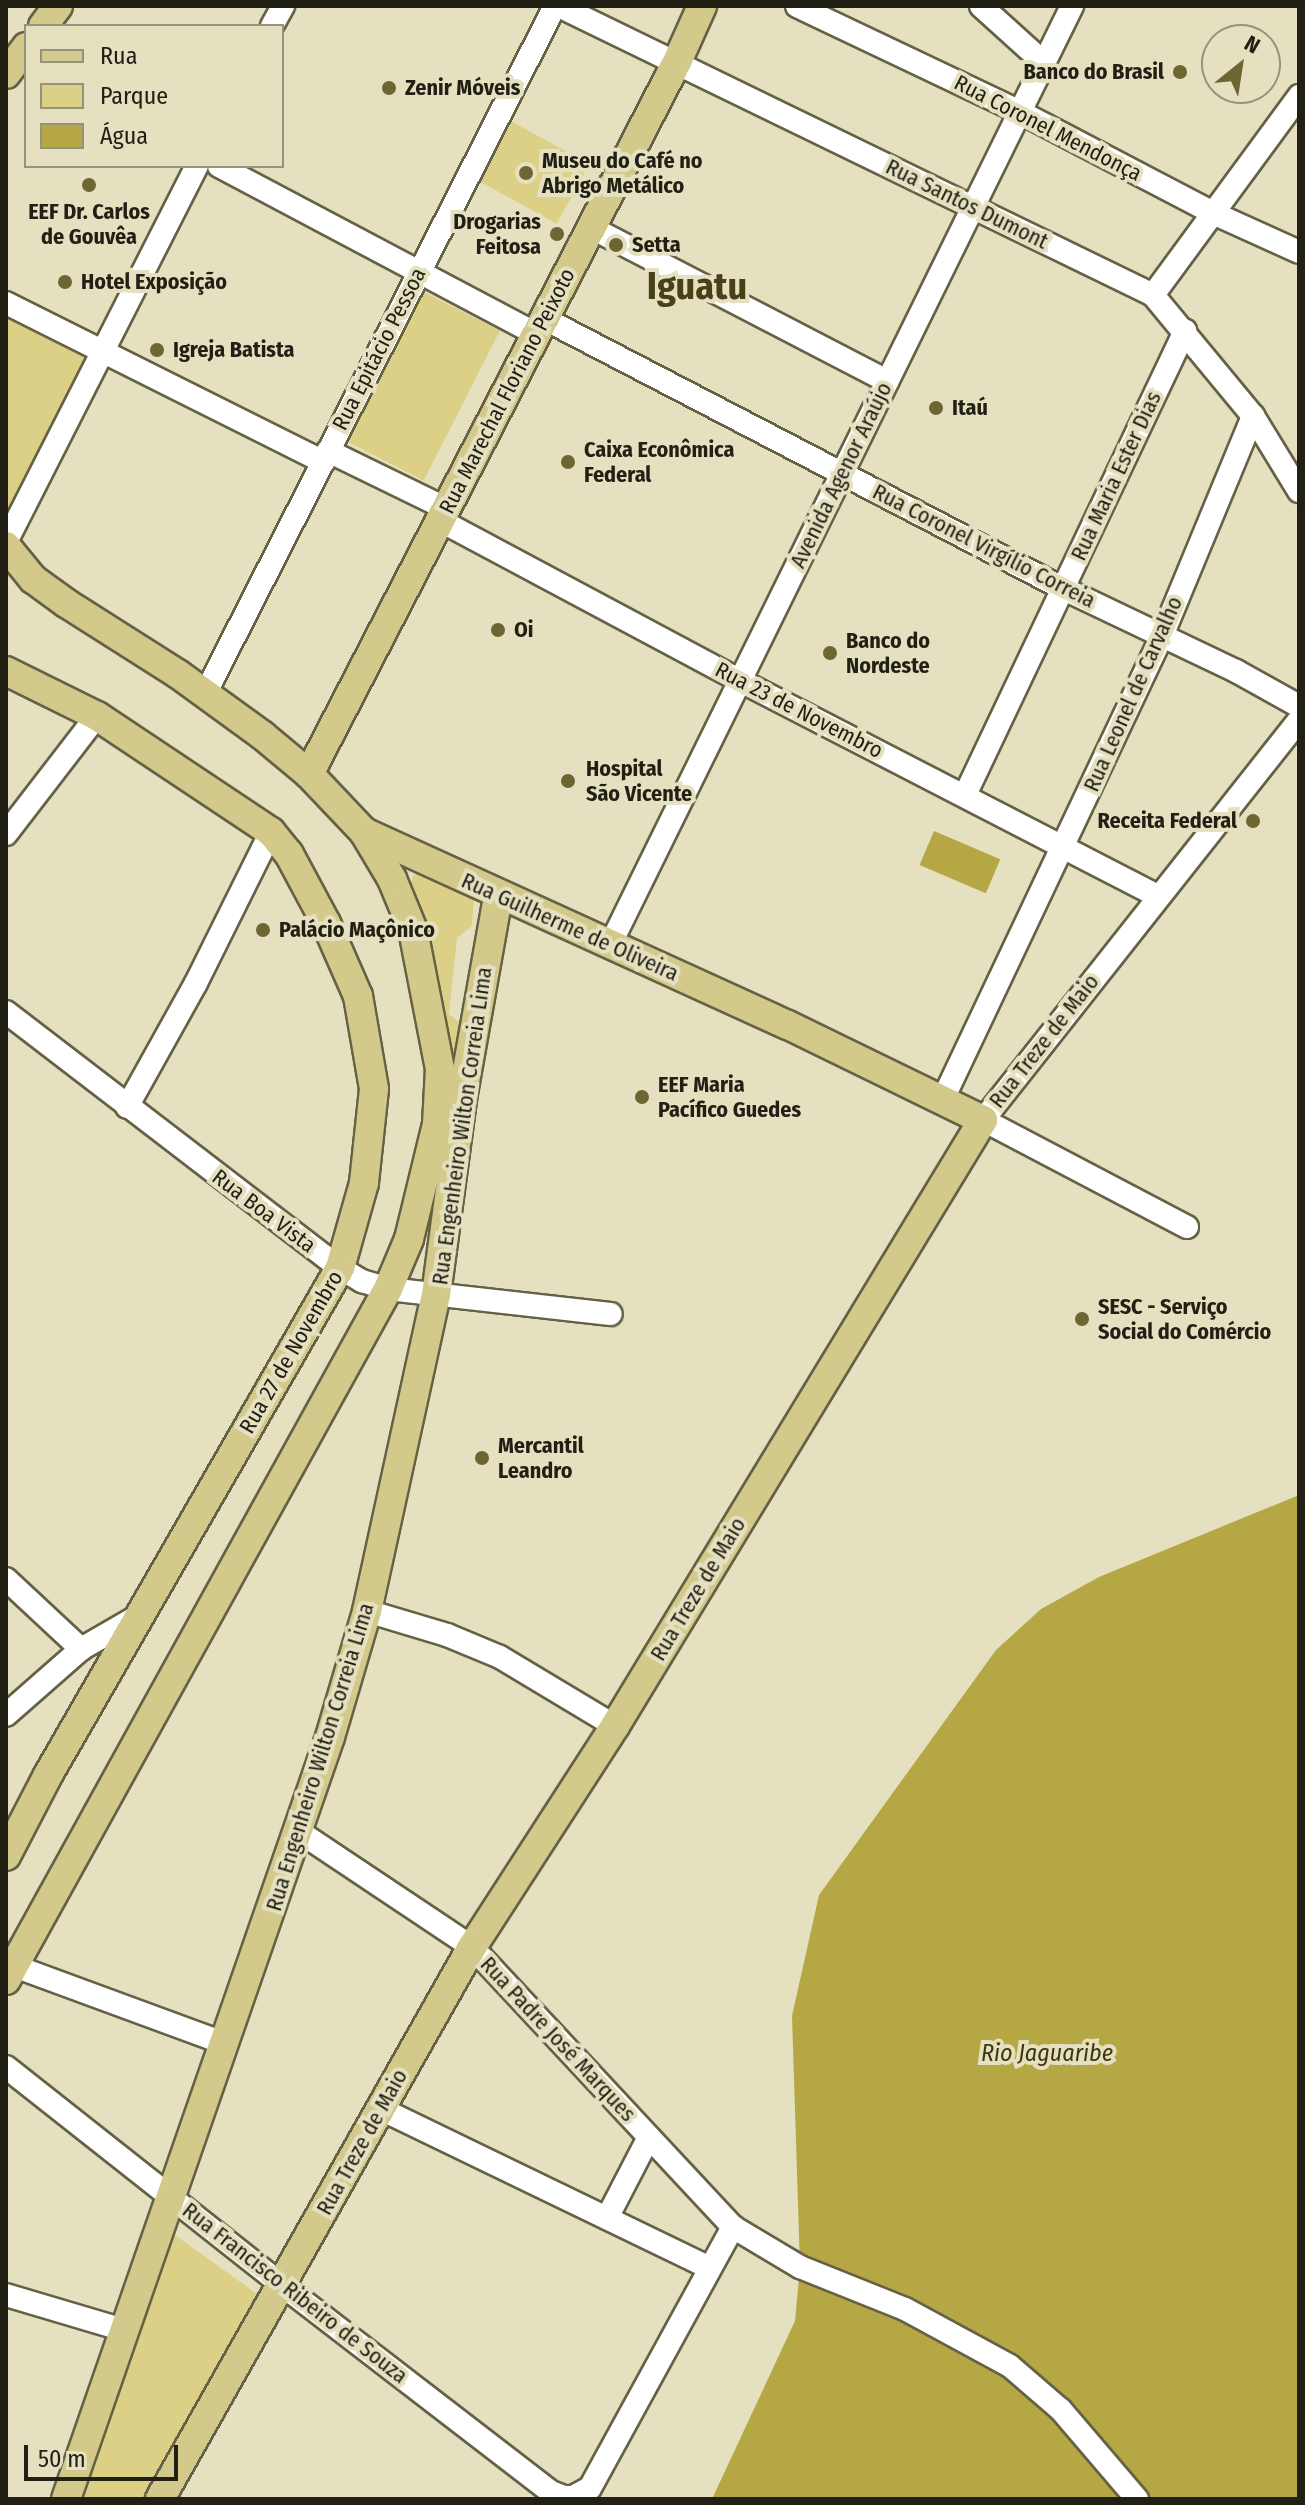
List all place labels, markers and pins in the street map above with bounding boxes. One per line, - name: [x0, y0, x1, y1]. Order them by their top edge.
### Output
- place label: Banco do Brasil: [1024, 59, 1164, 85]
- marker: Banco do Brasil: [1171, 63, 1189, 81]
- place label: Zenir Móveis: [405, 75, 520, 101]
- marker: Zenir Móveis: [380, 79, 398, 97]
- place label: Museu do Café no Abrigo Metálico: [542, 147, 703, 198]
- marker: Museu do Café no Abrigo Metálico: [517, 164, 535, 182]
- marker: EEF Dr. Carlos de Gouvêa: [80, 176, 98, 194]
- place label: EEF Dr. Carlos de Gouvêa: [28, 198, 150, 250]
- place label: Drogarias Feitosa: [453, 208, 541, 260]
- marker: Drogarias Feitosa: [548, 225, 566, 243]
- place label: Setta: [632, 232, 681, 258]
- marker: Setta: [607, 236, 625, 254]
- place label: Hotel Exposição: [81, 269, 227, 295]
- marker: Hotel Exposição: [56, 273, 74, 291]
- place label: Igreja Batista: [173, 337, 294, 363]
- marker: Igreja Batista: [148, 341, 166, 359]
- place label: Itaú: [952, 395, 988, 421]
- marker: Itaú: [927, 399, 945, 417]
- place label: Caixa Econômica Federal: [584, 436, 734, 488]
- marker: Caixa Econômica Federal: [559, 453, 577, 471]
- place label: Oi: [514, 617, 534, 643]
- marker: Oi: [489, 621, 507, 639]
- place label: Banco do Nordeste: [846, 627, 930, 678]
- marker: Banco do Nordeste: [821, 644, 839, 662]
- place label: Hospital São Vicente: [586, 755, 692, 806]
- marker: Hospital São Vicente: [557, 770, 579, 792]
- place label: Receita Federal: [1097, 808, 1237, 834]
- marker: Receita Federal: [1244, 812, 1262, 830]
- place label: Palácio Maçônico: [279, 917, 435, 943]
- marker: Palácio Maçônico: [254, 921, 272, 939]
- place label: EEF Maria Pacífico Guedes: [658, 1071, 801, 1122]
- marker: EEF Maria Pacífico Guedes: [633, 1088, 651, 1106]
- place label: SESC - Serviço Social do Comércio: [1098, 1293, 1271, 1344]
- marker: SESC - Serviço Social do Comércio: [1073, 1310, 1091, 1328]
- place label: Mercantil Leandro: [498, 1432, 584, 1484]
- marker: Mercantil Leandro: [473, 1449, 491, 1467]

